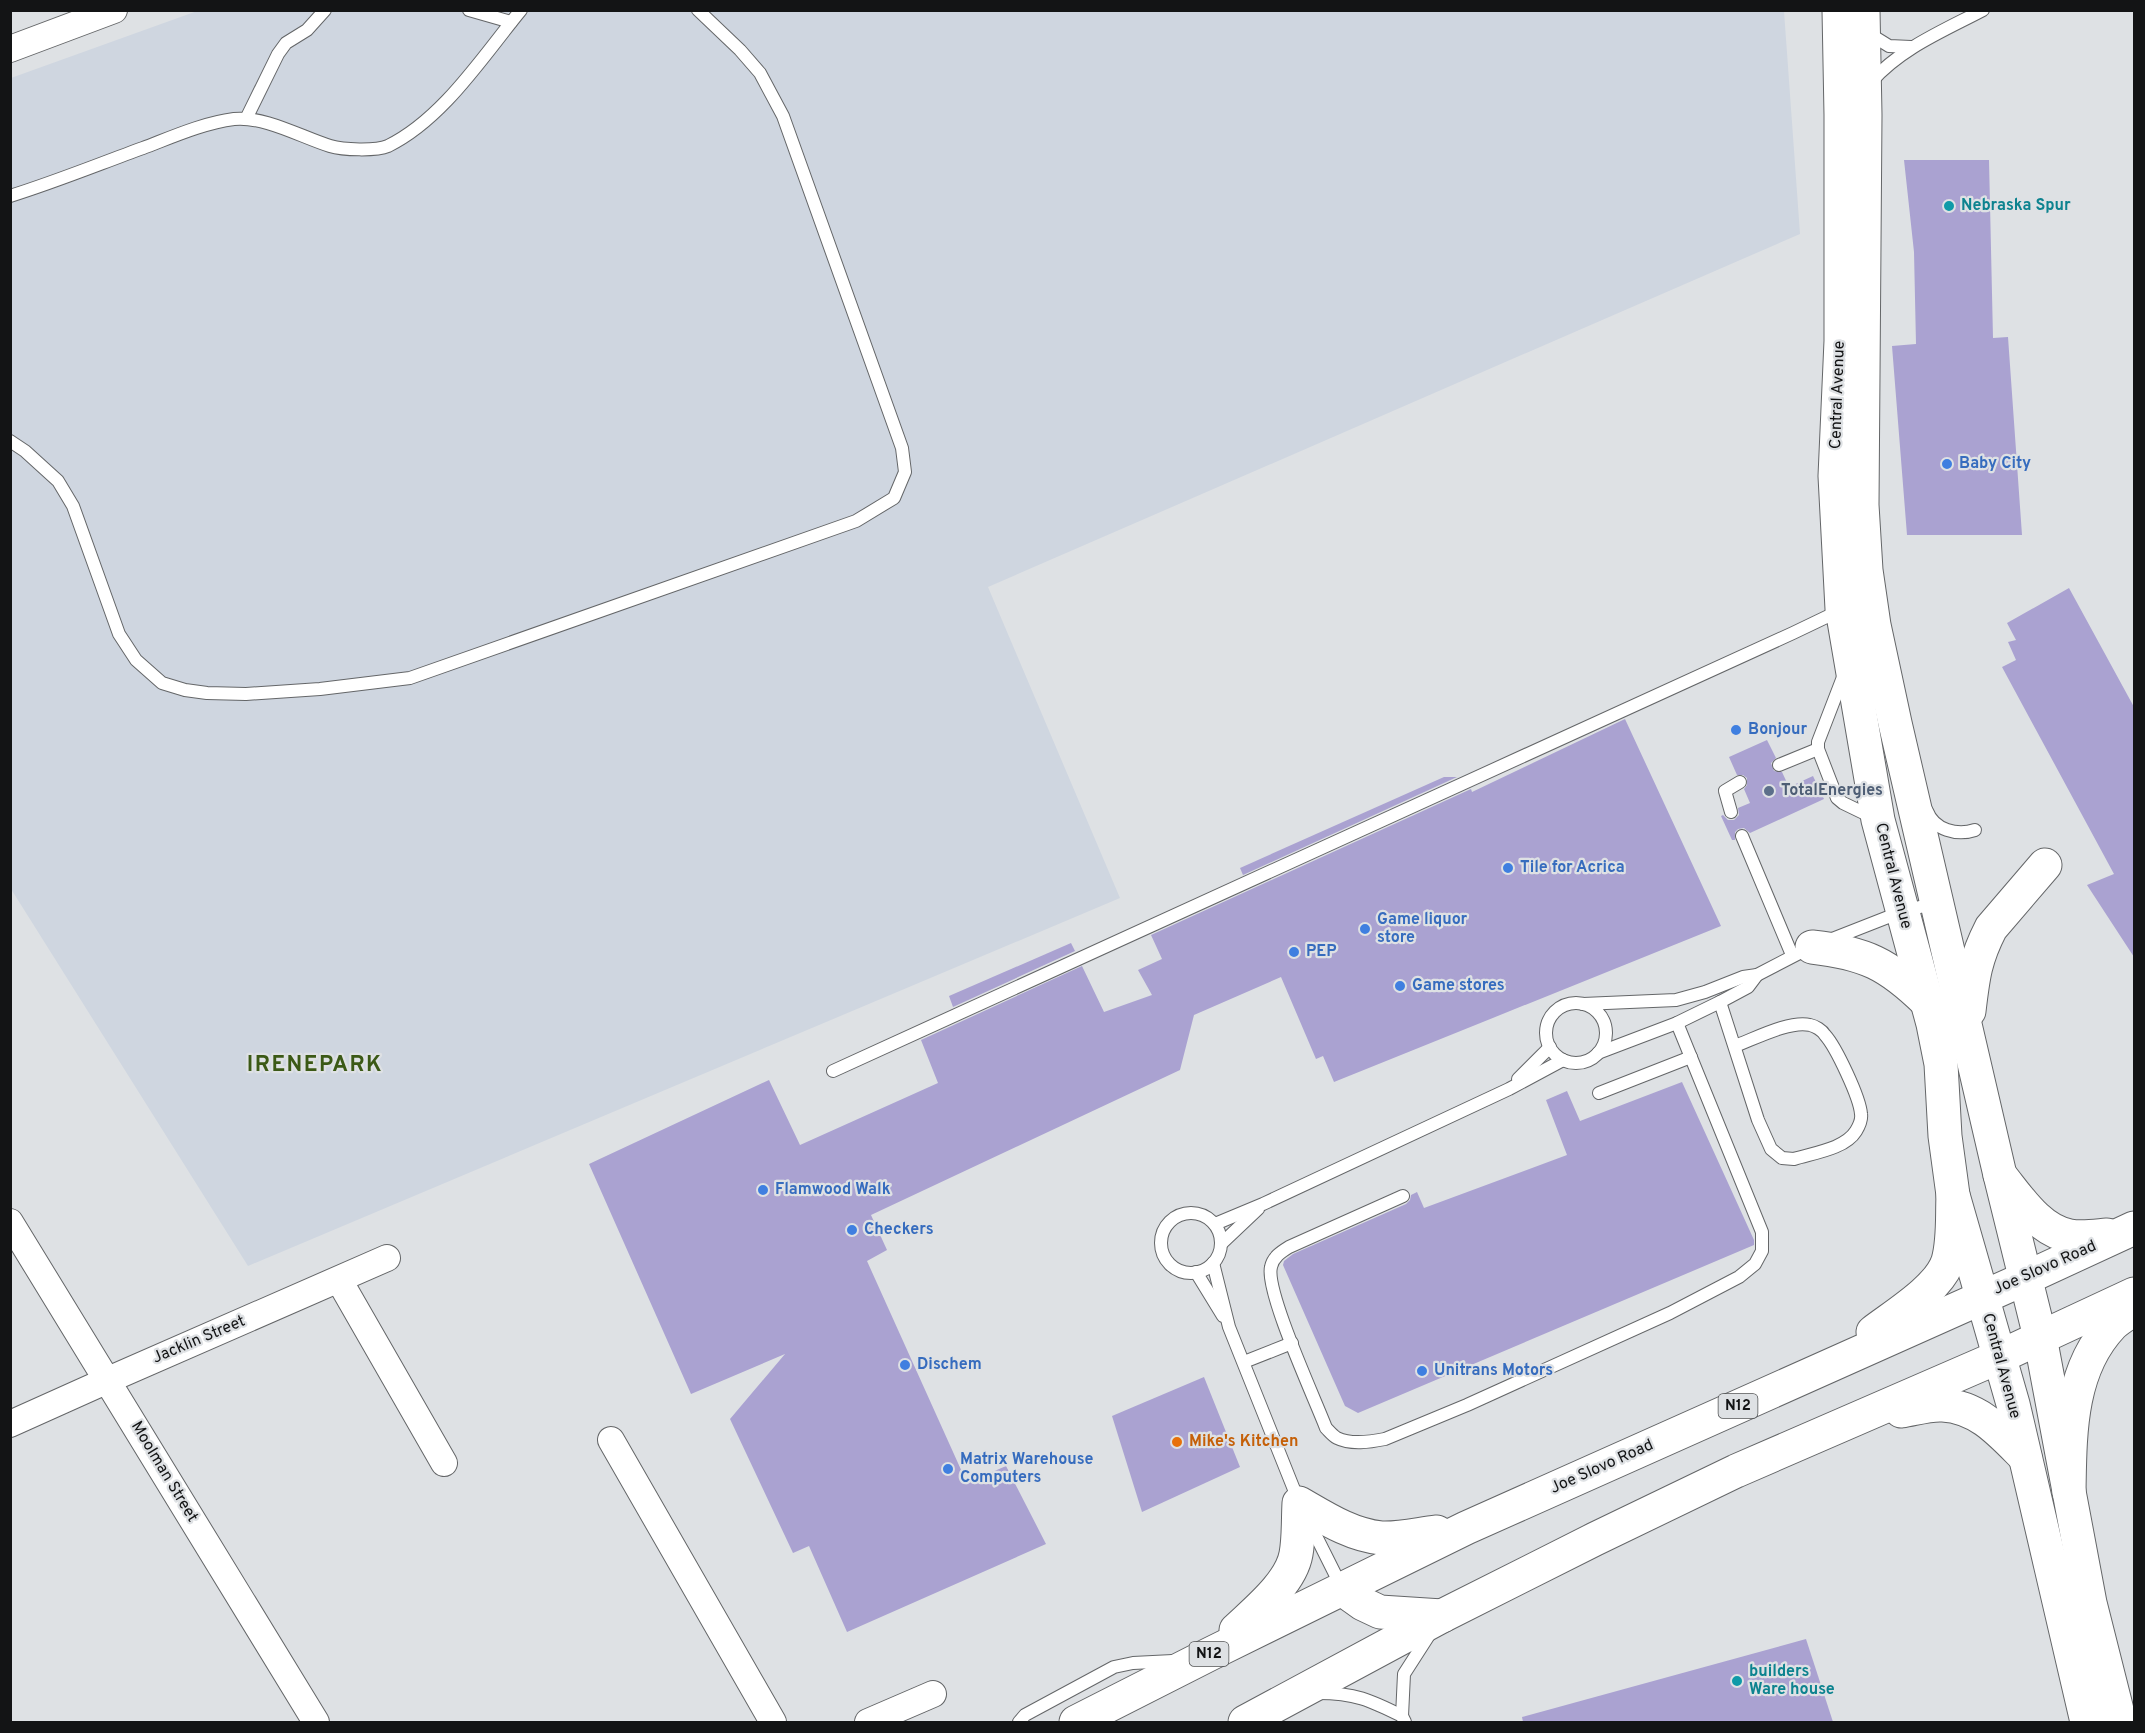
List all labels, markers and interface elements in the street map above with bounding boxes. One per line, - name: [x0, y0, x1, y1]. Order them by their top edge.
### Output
- place label: Nebraska Spur: [1961, 196, 2071, 216]
- marker: Nebraska Spur: [1942, 199, 1956, 213]
- street label: Central Avenue: [1826, 340, 1850, 450]
- place label: Baby City: [1959, 454, 2031, 474]
- marker: Baby City: [1940, 457, 1954, 471]
- place label: Bonjour: [1748, 720, 1808, 740]
- marker: Bonjour: [1729, 723, 1743, 737]
- place label: TotalEnergies: [1781, 781, 1883, 801]
- marker: TotalEnergies: [1762, 784, 1776, 798]
- street label: Central Avenue: [1870, 821, 1916, 931]
- place label: Tile for Acrica: [1520, 858, 1625, 878]
- marker: Tile for Acrica: [1501, 861, 1515, 875]
- place label: Game liquor store: [1377, 910, 1468, 948]
- marker: Game liquor store: [1358, 922, 1372, 936]
- place label: PEP: [1306, 942, 1336, 962]
- marker: PEP: [1287, 945, 1301, 959]
- place label: Game stores: [1412, 976, 1505, 996]
- marker: Game stores: [1393, 979, 1407, 993]
- district label: IRENEPARK: [247, 1052, 383, 1079]
- place label: Flamwood Walk: [775, 1180, 891, 1200]
- marker: Flamwood Walk: [756, 1183, 770, 1197]
- place label: Checkers: [864, 1220, 934, 1240]
- marker: Checkers: [845, 1223, 859, 1237]
- street label: Joe Slovo Road: [1990, 1236, 2100, 1300]
- street label: Jacklin Street: [150, 1311, 248, 1369]
- street label: Central Avenue: [1977, 1311, 2025, 1421]
- place label: Dischem: [917, 1355, 982, 1375]
- marker: Dischem: [898, 1358, 912, 1372]
- place label: Unitrans Motors: [1434, 1361, 1553, 1381]
- marker: Unitrans Motors: [1415, 1364, 1429, 1378]
- road number: N12: [1718, 1394, 1758, 1418]
- street label: Moolman Street: [126, 1418, 202, 1526]
- place label: Mike's Kitchen: [1189, 1432, 1298, 1452]
- marker: Mike's Kitchen: [1170, 1435, 1184, 1449]
- street label: Joe Slovo Road: [1547, 1435, 1657, 1499]
- place label: Matrix Warehouse Computers: [960, 1450, 1094, 1488]
- marker: Matrix Warehouse Computers: [941, 1462, 955, 1476]
- road number: N12: [1190, 1642, 1228, 1666]
- place label: builders Ware house: [1749, 1662, 1835, 1700]
- marker: builders Ware house: [1730, 1674, 1744, 1688]

